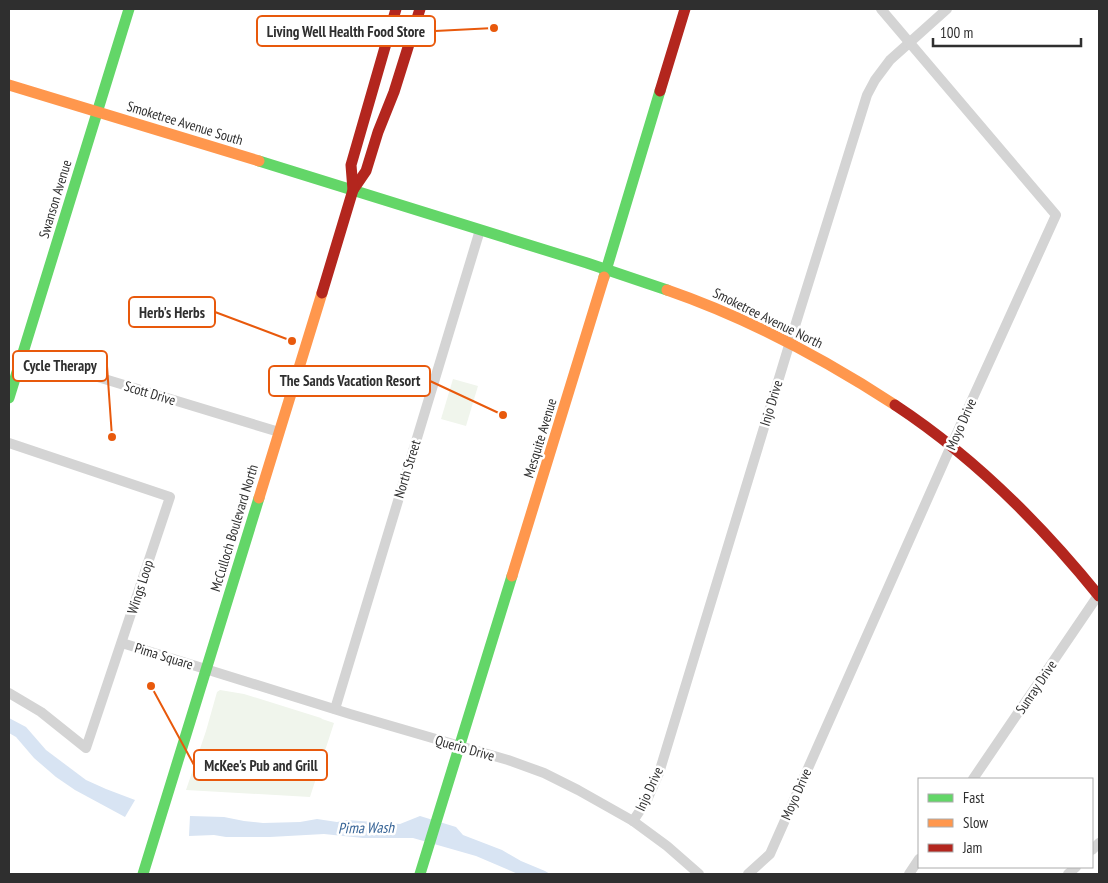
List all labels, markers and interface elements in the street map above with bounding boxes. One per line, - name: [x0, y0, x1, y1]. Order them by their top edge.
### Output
- scale bar: [933, 15, 1080, 47]
- callout: Living Well Health Food Store: [257, 16, 435, 46]
- text: Living Well Health Food Store: [267, 22, 425, 41]
- text: 100 m: [940, 23, 973, 42]
- street label: Smoketree Avenue South: [125, 97, 245, 149]
- street label: Swanson Avenue: [35, 157, 75, 240]
- street label: Smoketree Avenue North: [710, 284, 826, 352]
- callout: Herb's Herbs: [129, 297, 215, 327]
- text: Herb's Herbs: [139, 303, 205, 322]
- callout: Cycle Therapy: [13, 351, 107, 381]
- text: Cycle Therapy: [23, 356, 98, 375]
- callout: The Sands Vacation Resort: [269, 366, 430, 396]
- text: The Sands Vacation Resort: [280, 371, 421, 390]
- street label: Scott Drive: [122, 377, 178, 409]
- street label: Injo Drive: [756, 378, 787, 428]
- street label: Moyo Drive: [942, 395, 980, 453]
- street label: Mesquite Avenue: [519, 396, 561, 480]
- street label: North Street: [390, 438, 424, 500]
- street label: McCulloch Boulevard North: [206, 462, 262, 594]
- street label: Wings Loop: [123, 558, 157, 616]
- street label: Pima Square: [133, 639, 196, 673]
- street label: Sunray Drive: [1012, 657, 1061, 717]
- street label: Querio Drive: [433, 731, 497, 765]
- callout: McKee's Pub and Grill: [194, 750, 327, 780]
- text: McKee's Pub and Grill: [204, 756, 318, 775]
- street label: Injo Drive: [631, 764, 667, 814]
- street label: Moyo Drive: [777, 765, 815, 823]
- legend: [918, 778, 1093, 868]
- text: Fast: [963, 788, 984, 807]
- text: Slow: [963, 813, 988, 832]
- water label: Pima Wash: [338, 817, 396, 837]
- text: Jam: [962, 838, 982, 857]

